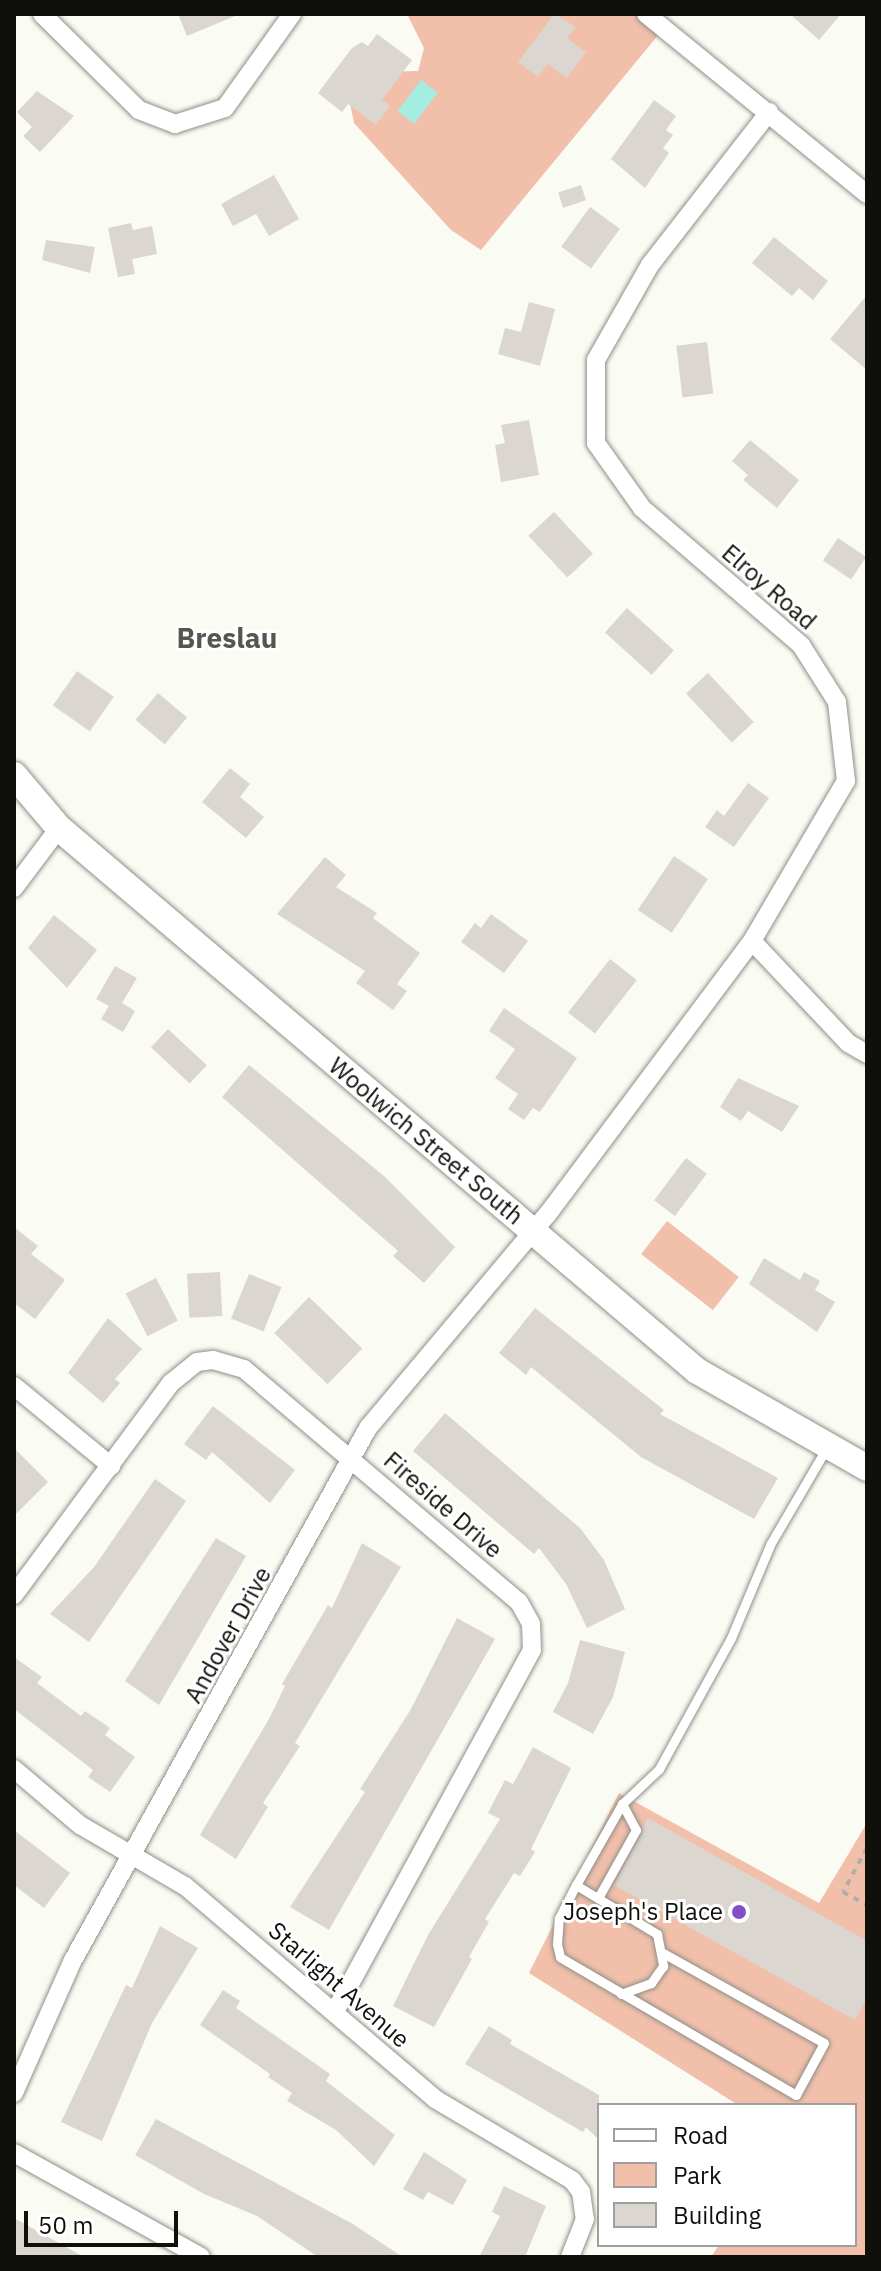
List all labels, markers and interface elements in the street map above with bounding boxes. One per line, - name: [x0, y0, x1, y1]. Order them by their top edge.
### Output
- street label: Elroy Road: [716, 538, 822, 636]
- district label: Breslau: [177, 621, 277, 655]
- street label: Woolwich Street South: [323, 1051, 529, 1231]
- street label: Fireside Drive: [378, 1446, 508, 1564]
- street label: Andover Drive: [179, 1562, 277, 1708]
- place label: Joseph's Place: [563, 1898, 723, 1926]
- marker: Joseph's Place: [730, 1903, 748, 1921]
- street label: Starlight Avenue: [263, 1916, 415, 2054]
- legend: [597, 2103, 857, 2247]
- text: Road: [673, 2119, 728, 2151]
- text: Park: [673, 2159, 722, 2191]
- scale bar: [28, 2195, 182, 2245]
- text: Building: [673, 2199, 761, 2231]
- text: 50 m: [38, 2209, 93, 2241]

